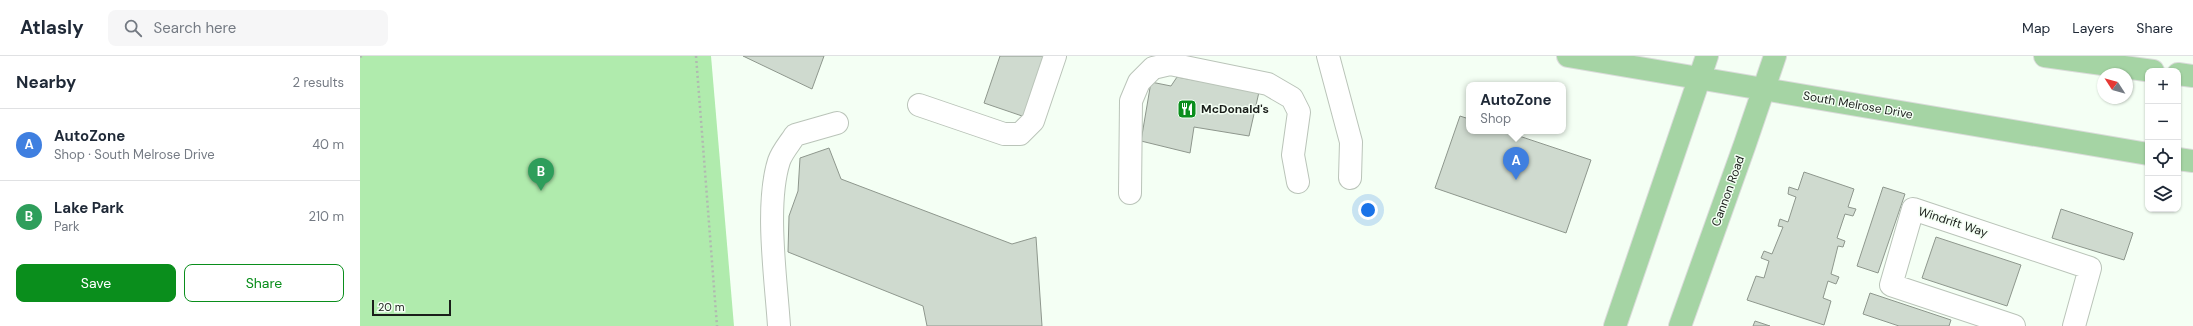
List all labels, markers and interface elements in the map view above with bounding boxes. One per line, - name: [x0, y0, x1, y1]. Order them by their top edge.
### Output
- search box: [108, 10, 388, 46]
- text: Atlasly: [20, 15, 84, 40]
- icon: search: [122, 17, 144, 39]
- text: Search here: [154, 18, 236, 38]
- text: Map: [2022, 19, 2050, 37]
- text: Layers: [2072, 19, 2114, 37]
- text: Share: [2136, 19, 2173, 37]
- north arrow: [2097, 68, 2133, 104]
- map controls: [2145, 68, 2181, 212]
- button: +: [2145, 68, 2181, 104]
- text: Nearby: [16, 71, 76, 93]
- text: 2 results: [293, 74, 344, 91]
- popup: [1466, 82, 1566, 134]
- street label: South Melrose Drive: [1802, 87, 1914, 123]
- text: AutoZone: [1480, 90, 1552, 110]
- restaurant icon: McDonald's: [1176, 98, 1198, 120]
- place label: McDonald's: [1201, 101, 1269, 117]
- button: −: [2145, 104, 2181, 140]
- text: Shop: [1480, 110, 1511, 127]
- text: AutoZone: [54, 126, 125, 146]
- text: A: [24, 136, 34, 153]
- text: 40 m: [312, 136, 344, 153]
- button: locate: [2145, 140, 2181, 176]
- text: Shop · South Melrose Drive: [54, 146, 215, 163]
- pin: A: [1503, 147, 1529, 180]
- street label: Cannon Road: [1708, 153, 1748, 229]
- pin: B: [528, 158, 554, 191]
- button: layers: [2145, 176, 2181, 212]
- text: Lake Park: [54, 198, 124, 218]
- your location: [1358, 200, 1378, 220]
- street label: Windrift Way: [1916, 203, 1990, 241]
- text: B: [25, 208, 33, 225]
- text: 210 m: [309, 208, 344, 225]
- text: Park: [54, 218, 80, 235]
- button: Save: [16, 264, 176, 302]
- button: Share: [184, 264, 344, 302]
- scale bar: [372, 298, 451, 317]
- text: 20 m: [378, 300, 404, 314]

